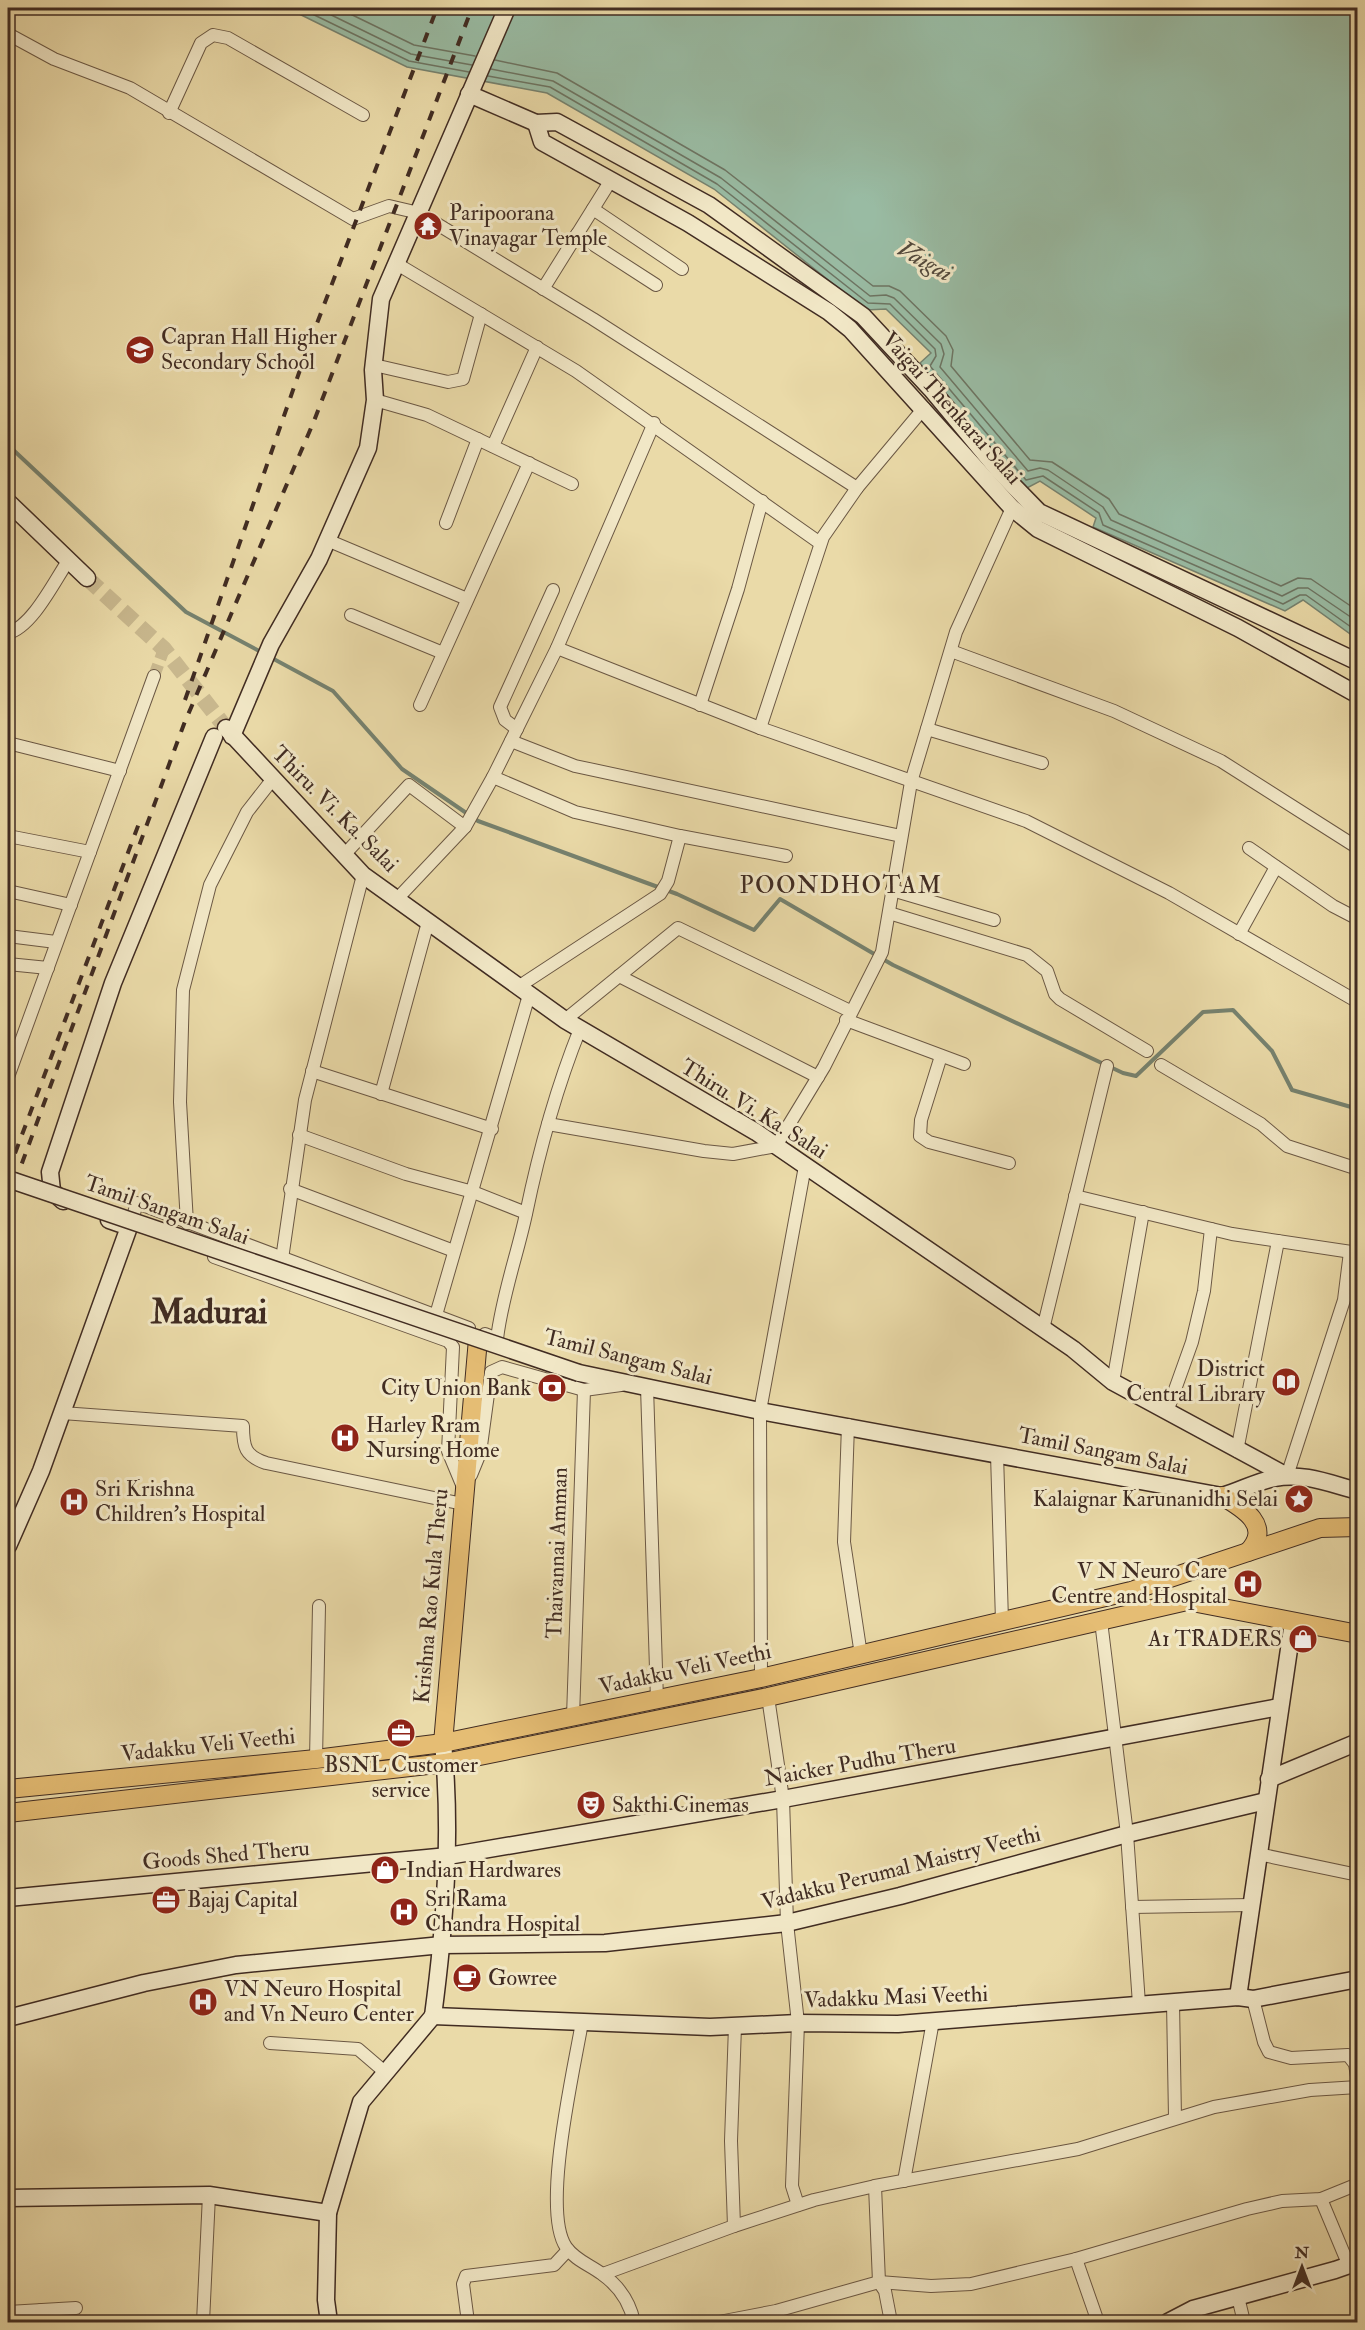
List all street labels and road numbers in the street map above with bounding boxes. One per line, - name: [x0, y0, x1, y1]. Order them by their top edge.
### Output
- street label: Vaigai Thenkarai Salai: [876, 326, 1028, 490]
- street label: Thiru. Vi. Ka. Salai: [266, 740, 404, 878]
- street label: Thiru. Vi. Ka. Salai: [675, 1053, 833, 1165]
- street label: Tamil Sangam Salai: [81, 1169, 253, 1251]
- street label: Tamil Sangam Salai: [541, 1323, 715, 1391]
- street label: Tamil Sangam Salai: [1016, 1421, 1190, 1481]
- street label: Thaivannai Amman: [540, 1467, 574, 1639]
- street label: Krishna Rao Kula Theru: [408, 1487, 454, 1705]
- street label: Vadakku Veli Veethi: [596, 1637, 774, 1701]
- street label: Vadakku Veli Veethi: [119, 1722, 297, 1768]
- street label: Naicker Pudhu Theru: [762, 1731, 958, 1793]
- street label: Vadakku Perumal Maistry Veethi: [758, 1820, 1044, 1916]
- street label: Goods Shed Theru: [141, 1834, 311, 1876]
- street label: Vadakku Masi Veethi: [803, 1980, 989, 2014]

